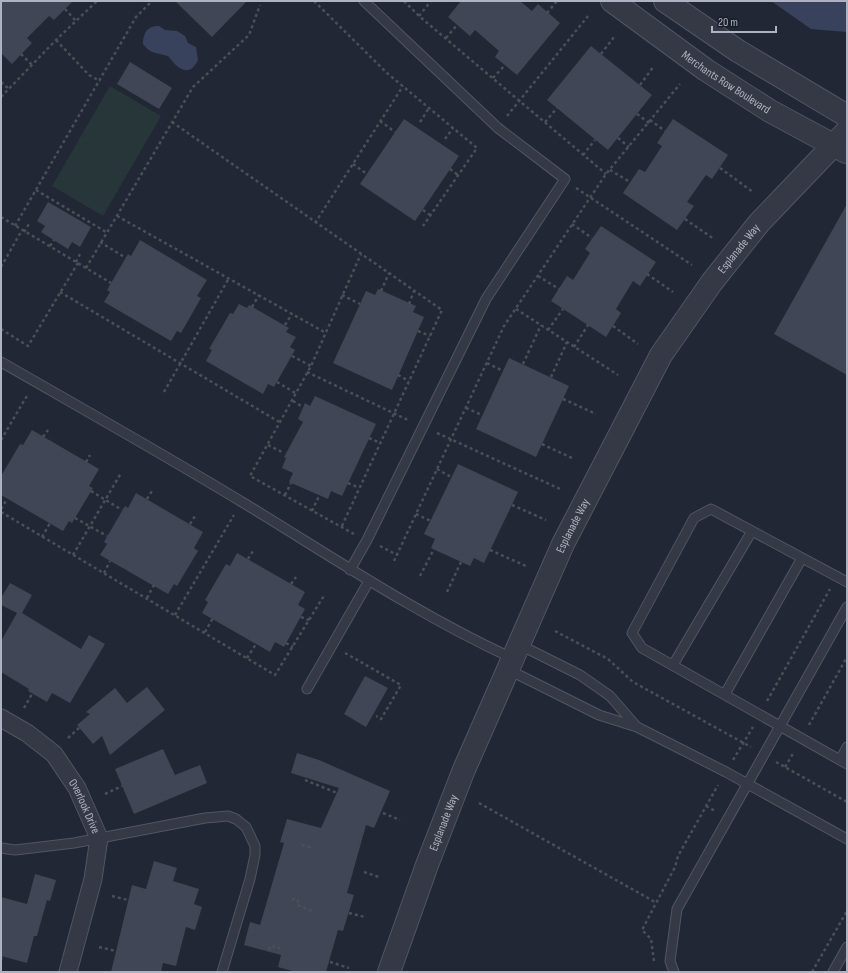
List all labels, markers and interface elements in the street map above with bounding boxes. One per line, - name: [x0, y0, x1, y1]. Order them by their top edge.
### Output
- scale bar: [712, 8, 776, 34]
- text: 20 m: [718, 15, 738, 30]
- street label: Merchants Row Boulevard: [678, 48, 773, 117]
- street label: Esplanade Way: [715, 221, 764, 277]
- street label: Esplanade Way: [553, 496, 593, 555]
- street label: Overlook Drive: [65, 776, 103, 836]
- street label: Esplanade Way: [426, 792, 462, 853]

